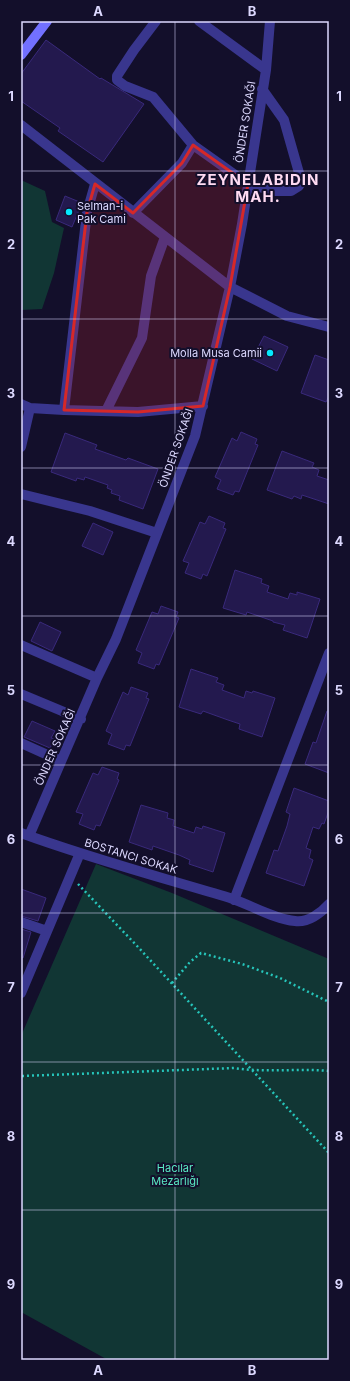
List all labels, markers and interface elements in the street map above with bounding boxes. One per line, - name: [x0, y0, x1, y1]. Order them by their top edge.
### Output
- text: A: [93, 3, 103, 19]
- text: B: [248, 3, 257, 19]
- street label: ÖNDER SOKAĞI: [232, 80, 258, 164]
- text: 1: [8, 88, 14, 104]
- text: 1: [336, 88, 342, 104]
- district label: ZEYNELABIDIN MAH.: [197, 170, 319, 206]
- place label: Selman-i Pak Cami: [77, 199, 126, 226]
- marker: Selman-i Pak Cami: [64, 207, 74, 217]
- text: 2: [7, 236, 15, 252]
- text: 2: [335, 236, 343, 252]
- place label: Molla Musa Camii: [170, 346, 262, 360]
- marker: Molla Musa Camii: [265, 348, 275, 358]
- text: 3: [7, 385, 15, 401]
- text: 3: [335, 385, 343, 401]
- street label: ÖNDER SOKAĞI: [156, 407, 196, 489]
- text: 4: [7, 533, 16, 549]
- text: 4: [335, 533, 344, 549]
- text: 5: [7, 682, 15, 698]
- text: 5: [335, 682, 343, 698]
- street label: ÖNDER SOKAĞI: [32, 706, 78, 788]
- text: 6: [7, 831, 15, 847]
- text: 6: [335, 831, 343, 847]
- street label: BOSTANCI SOKAK: [83, 835, 180, 877]
- text: 7: [7, 979, 15, 995]
- text: 7: [335, 979, 343, 995]
- text: 8: [7, 1128, 15, 1144]
- text: 8: [335, 1128, 343, 1144]
- park label: Hacılar Mezarlığı: [151, 1161, 199, 1188]
- text: 9: [7, 1276, 15, 1292]
- text: 9: [335, 1276, 343, 1292]
- text: A: [93, 1362, 103, 1378]
- text: B: [248, 1362, 257, 1378]

